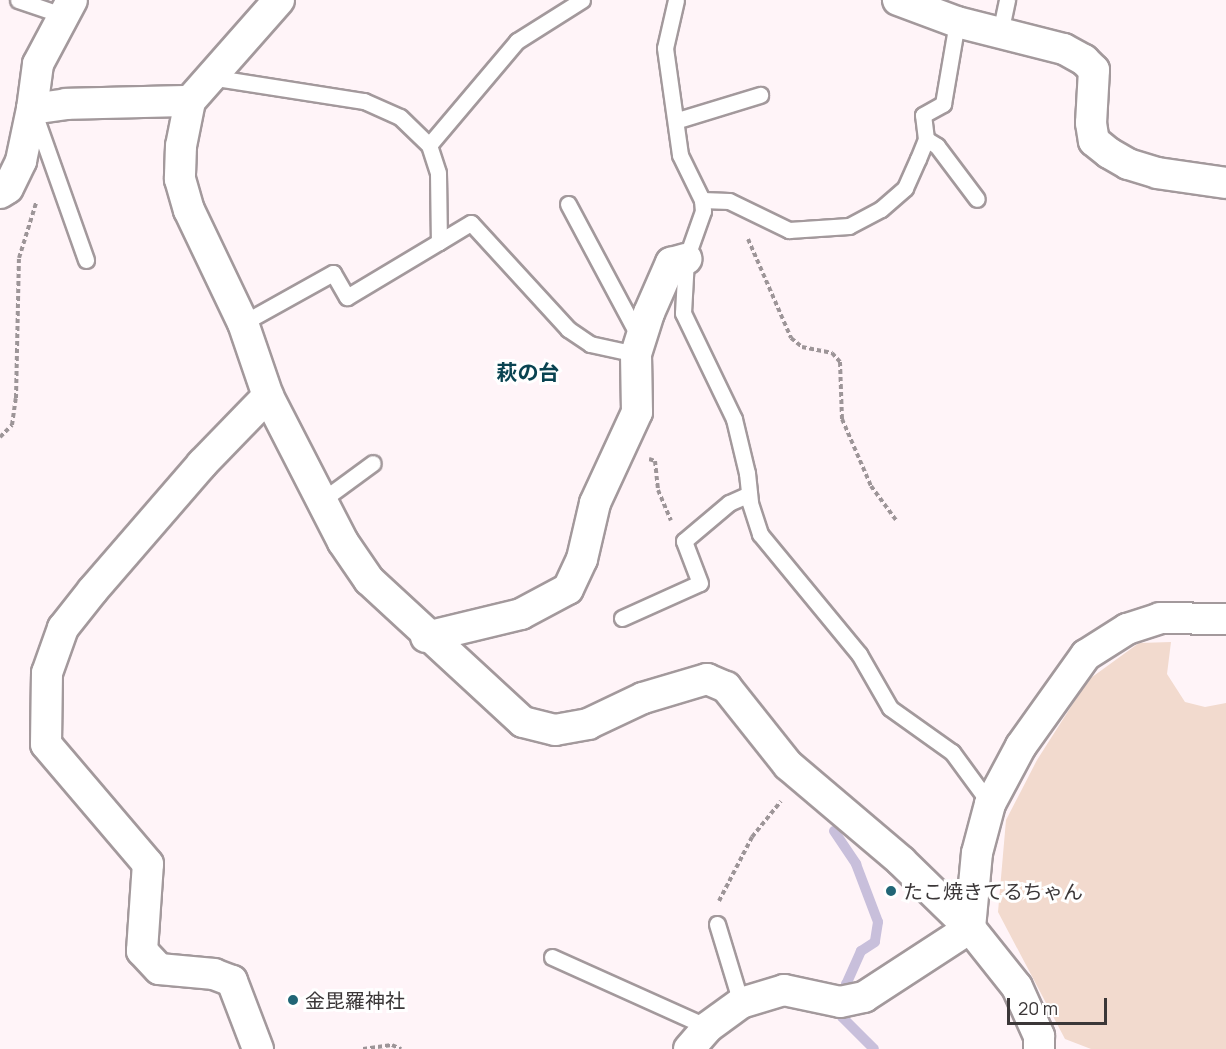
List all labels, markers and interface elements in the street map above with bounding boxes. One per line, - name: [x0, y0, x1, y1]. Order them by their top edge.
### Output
- district label: 萩の台: [497, 359, 559, 385]
- place label: たこ焼きてるちゃん: [903, 879, 1083, 903]
- marker: たこ焼きてるちゃん: [884, 884, 898, 898]
- scale bar: [1010, 986, 1110, 1024]
- place label: 金毘羅神社: [305, 988, 405, 1012]
- marker: 金毘羅神社: [286, 993, 300, 1007]
- text: 20 m: [1018, 996, 1058, 1020]

